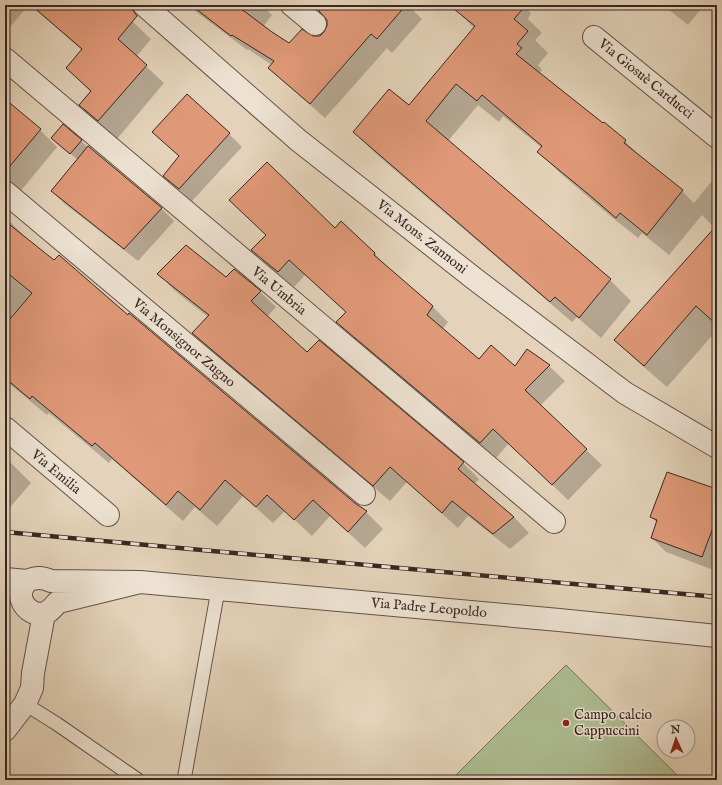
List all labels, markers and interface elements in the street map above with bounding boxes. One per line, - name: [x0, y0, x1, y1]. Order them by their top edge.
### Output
- street label: Via Giosuè Carducci: [594, 34, 698, 123]
- street label: Via Mons. Zannoni: [372, 195, 471, 278]
- street label: Via Umbria: [247, 262, 311, 320]
- street label: Via Monsignor Zugno: [128, 294, 240, 392]
- street label: Via Emilia: [27, 445, 85, 499]
- street label: Via Padre Leopoldo: [369, 594, 488, 622]
- place label: Campo calcio Cappuccini: [574, 706, 653, 740]
- marker: Campo calcio Cappuccini: [561, 718, 571, 728]
- north arrow: [656, 719, 696, 759]
- text: N: [669, 723, 681, 737]

